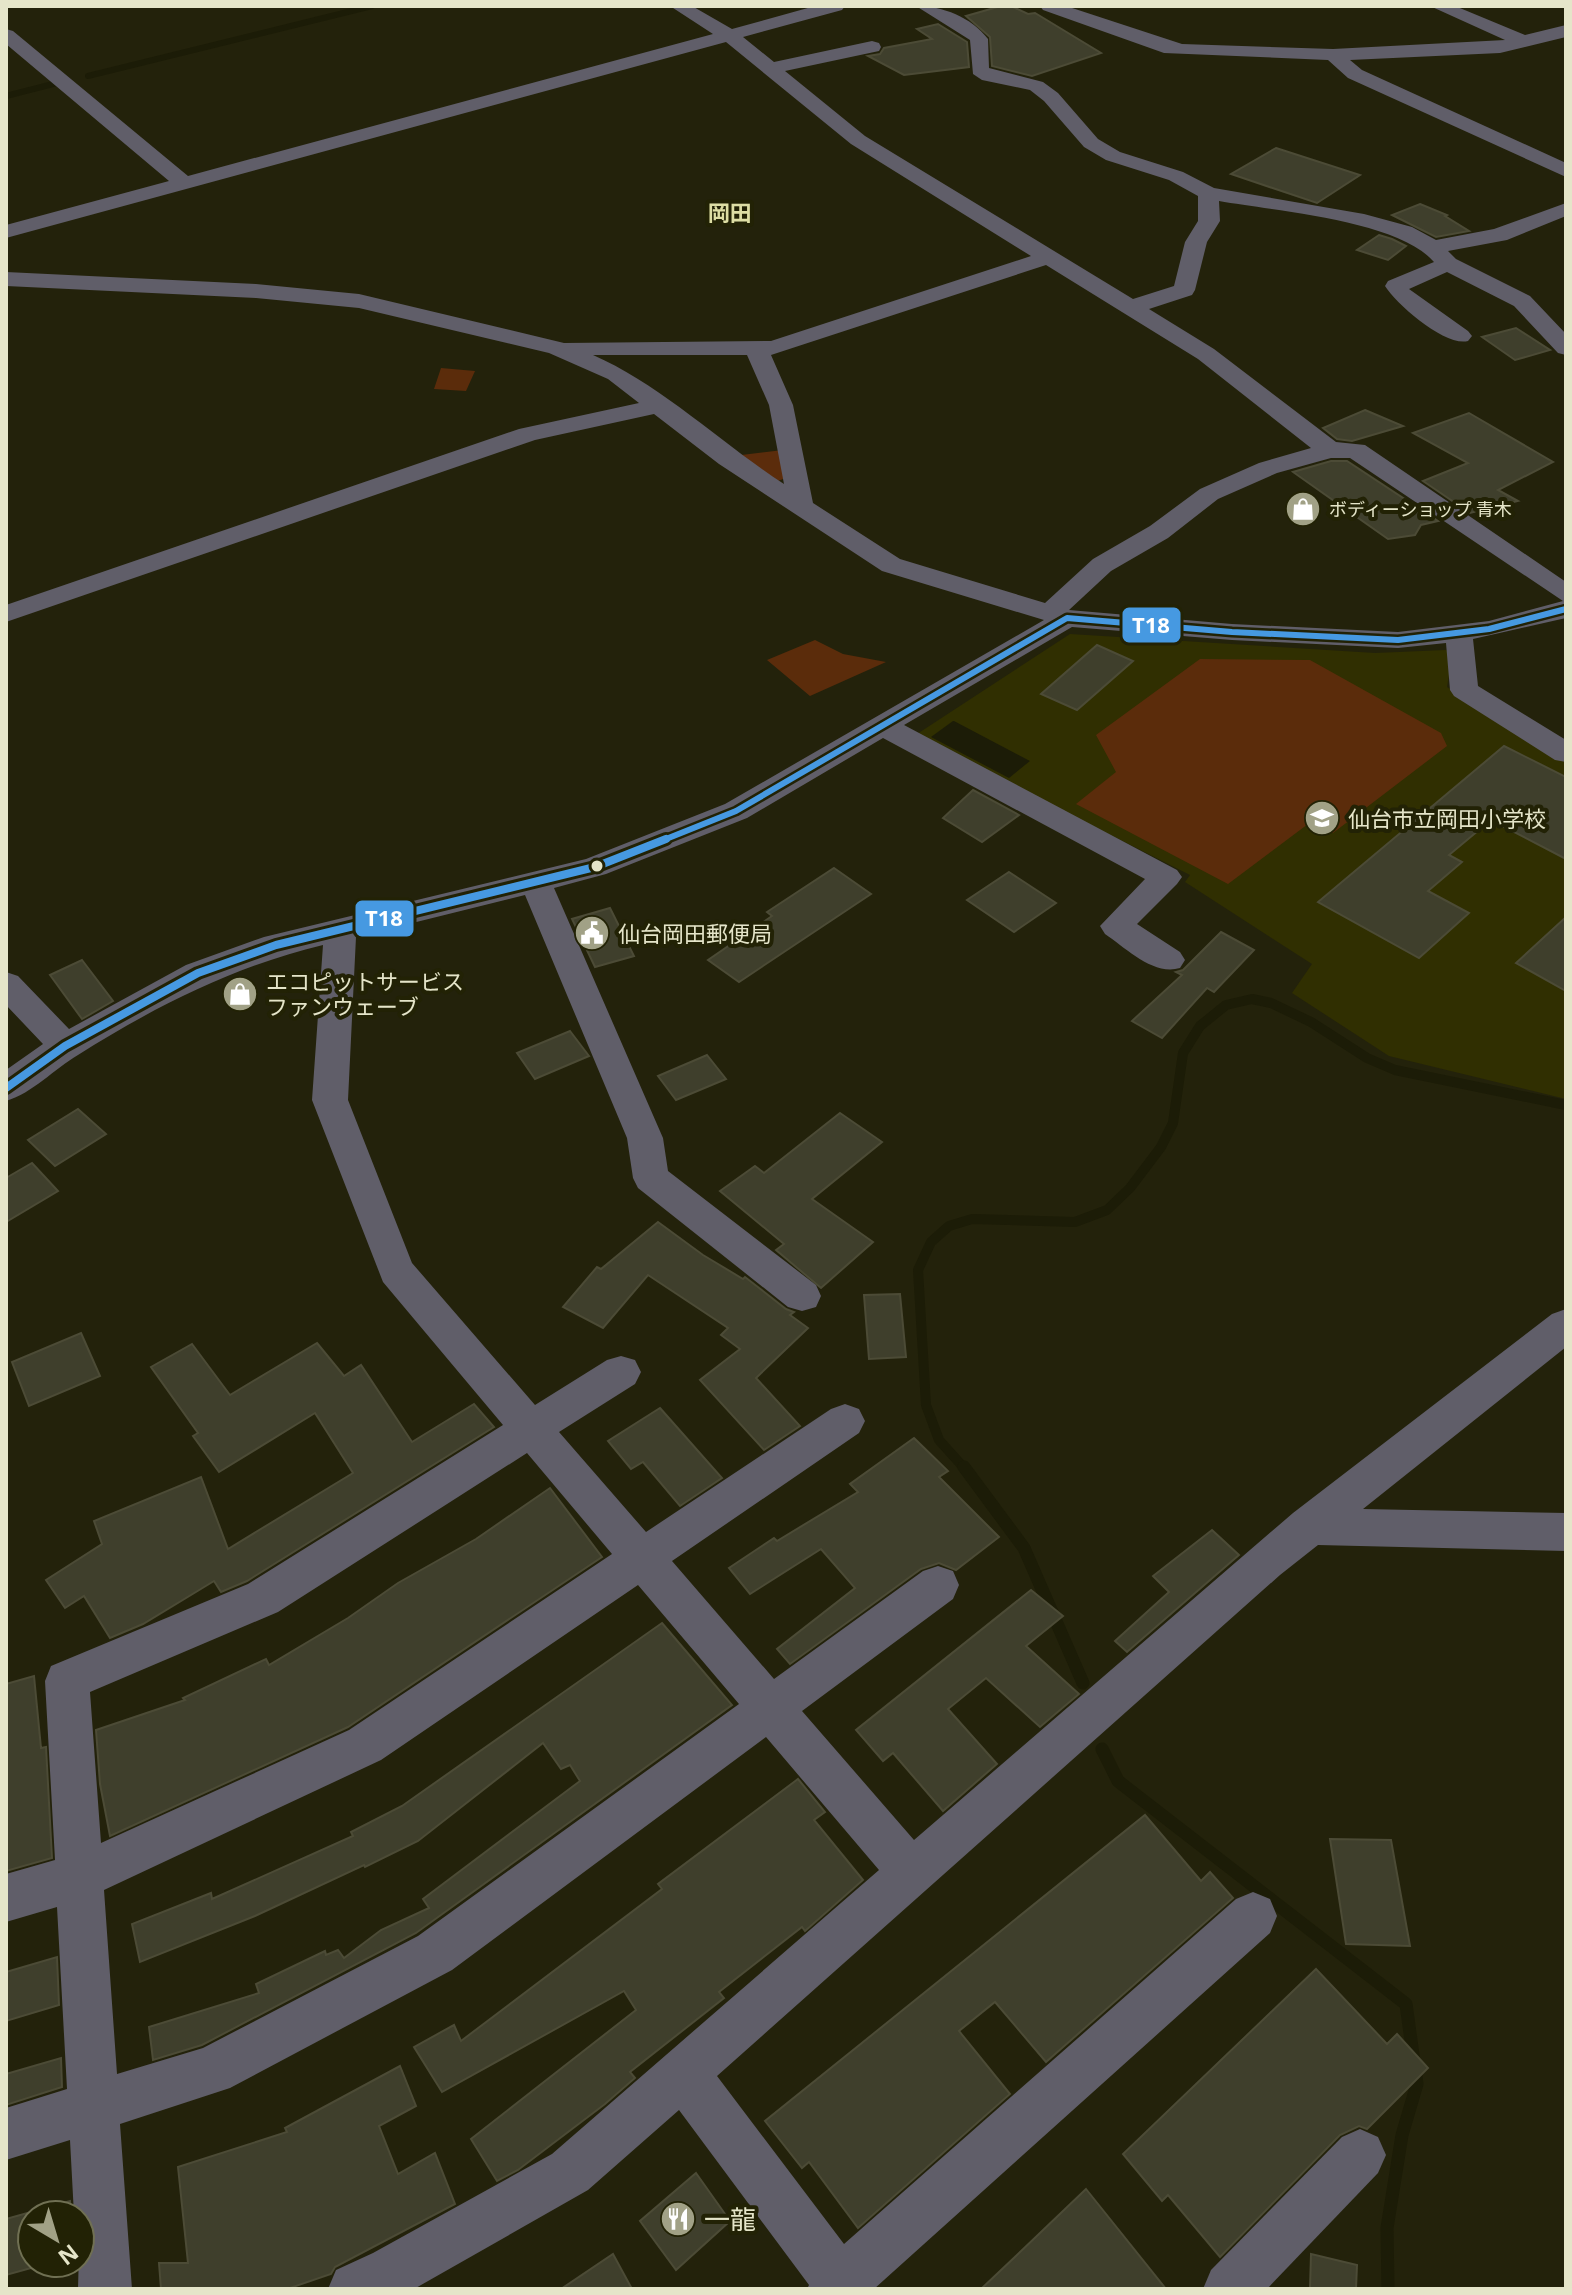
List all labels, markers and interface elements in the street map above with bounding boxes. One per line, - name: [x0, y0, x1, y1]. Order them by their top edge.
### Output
- district label: 岡田: [708, 197, 752, 227]
- shop icon: ボディーショップ 青木: [1284, 490, 1322, 528]
- place label: ボディーショップ 青木: [1329, 497, 1512, 521]
- line badge: T18: [1121, 606, 1182, 644]
- text: T18: [1132, 609, 1170, 639]
- school or university icon: 仙台市立岡田小学校: [1303, 799, 1341, 837]
- place label: 仙台市立岡田小学校: [1348, 803, 1546, 833]
- unlabelled marker: [589, 858, 605, 874]
- line badge: T18: [354, 899, 415, 938]
- text: T18: [365, 902, 403, 932]
- public building icon: 仙台岡田郵便局: [573, 914, 611, 952]
- place label: 仙台岡田郵便局: [618, 918, 772, 948]
- place label: エコピットサービス ファンウェーブ: [266, 966, 464, 1021]
- shop icon: エコピットサービス ファンウェーブ: [221, 975, 259, 1013]
- north arrow: [16, 2199, 96, 2279]
- restaurant icon: 一龍: [659, 2200, 697, 2238]
- place label: 一龍: [704, 2201, 756, 2237]
- text: N: [53, 2238, 85, 2273]

